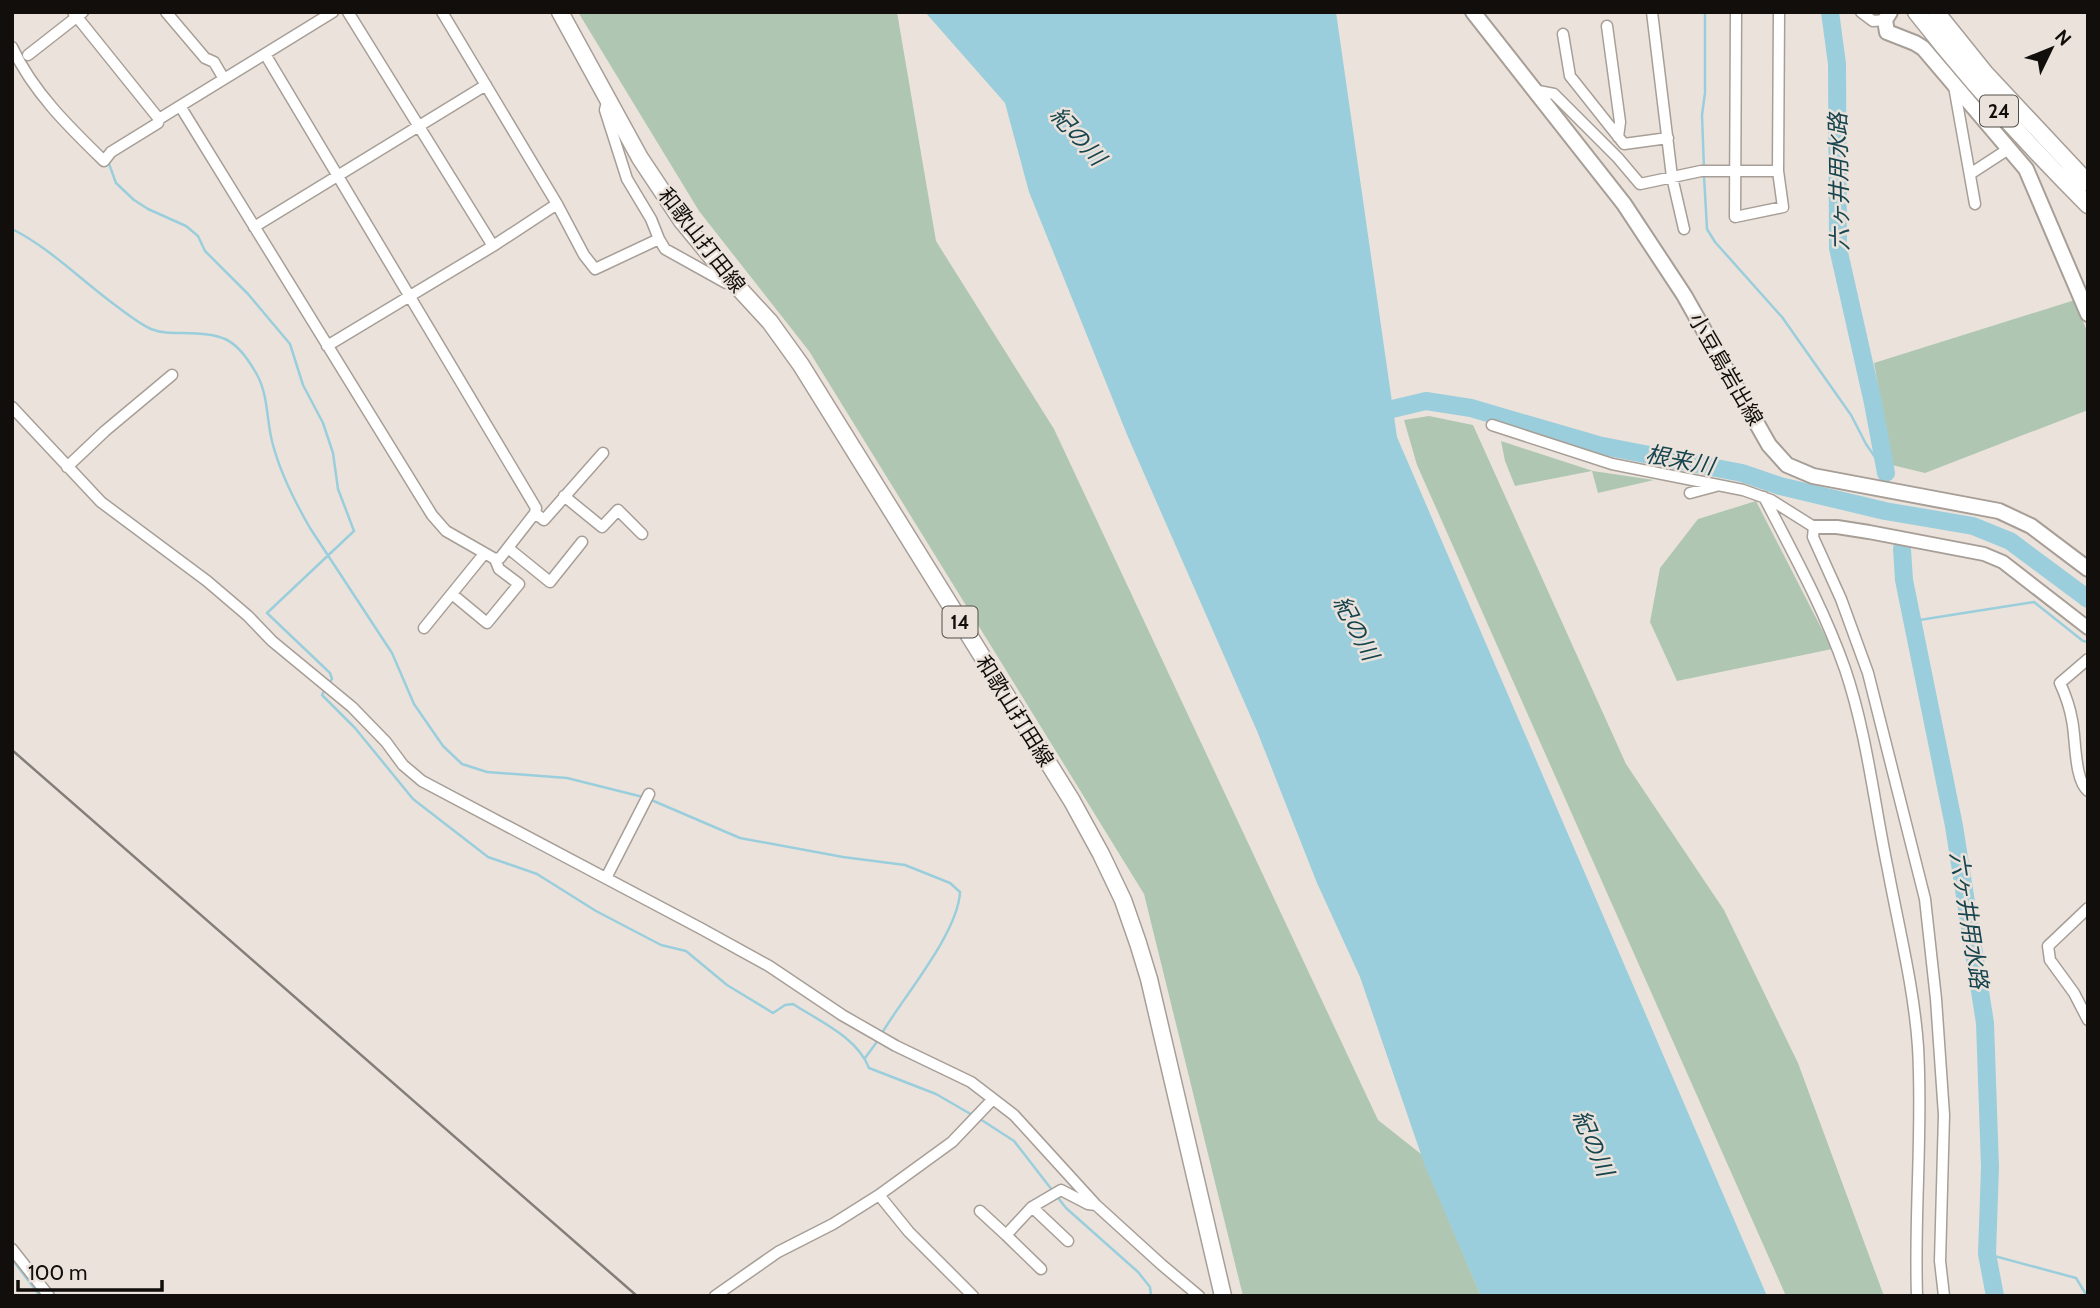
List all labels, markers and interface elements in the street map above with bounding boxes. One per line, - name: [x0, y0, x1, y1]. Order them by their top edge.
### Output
- north arrow: [2016, 14, 2086, 84]
- text: N: [2050, 25, 2076, 51]
- road number: 24: [1980, 96, 2018, 127]
- water label: 紀の川: [1045, 101, 1113, 173]
- water label: 六ヶ井用水路: [1824, 111, 1854, 251]
- street label: 和歌山打田線: [653, 183, 751, 297]
- street label: 小豆島岩出線: [1684, 308, 1768, 430]
- water label: 根来川: [1643, 440, 1719, 481]
- water label: 紀の川: [1327, 591, 1386, 668]
- road number: 14: [942, 607, 978, 638]
- street label: 和歌山打田線: [971, 651, 1059, 771]
- water label: 六ヶ井用水路: [1944, 850, 1994, 992]
- water label: 紀の川: [1567, 1106, 1621, 1183]
- scale bar: [18, 1248, 161, 1292]
- text: 100 m: [28, 1260, 87, 1285]

